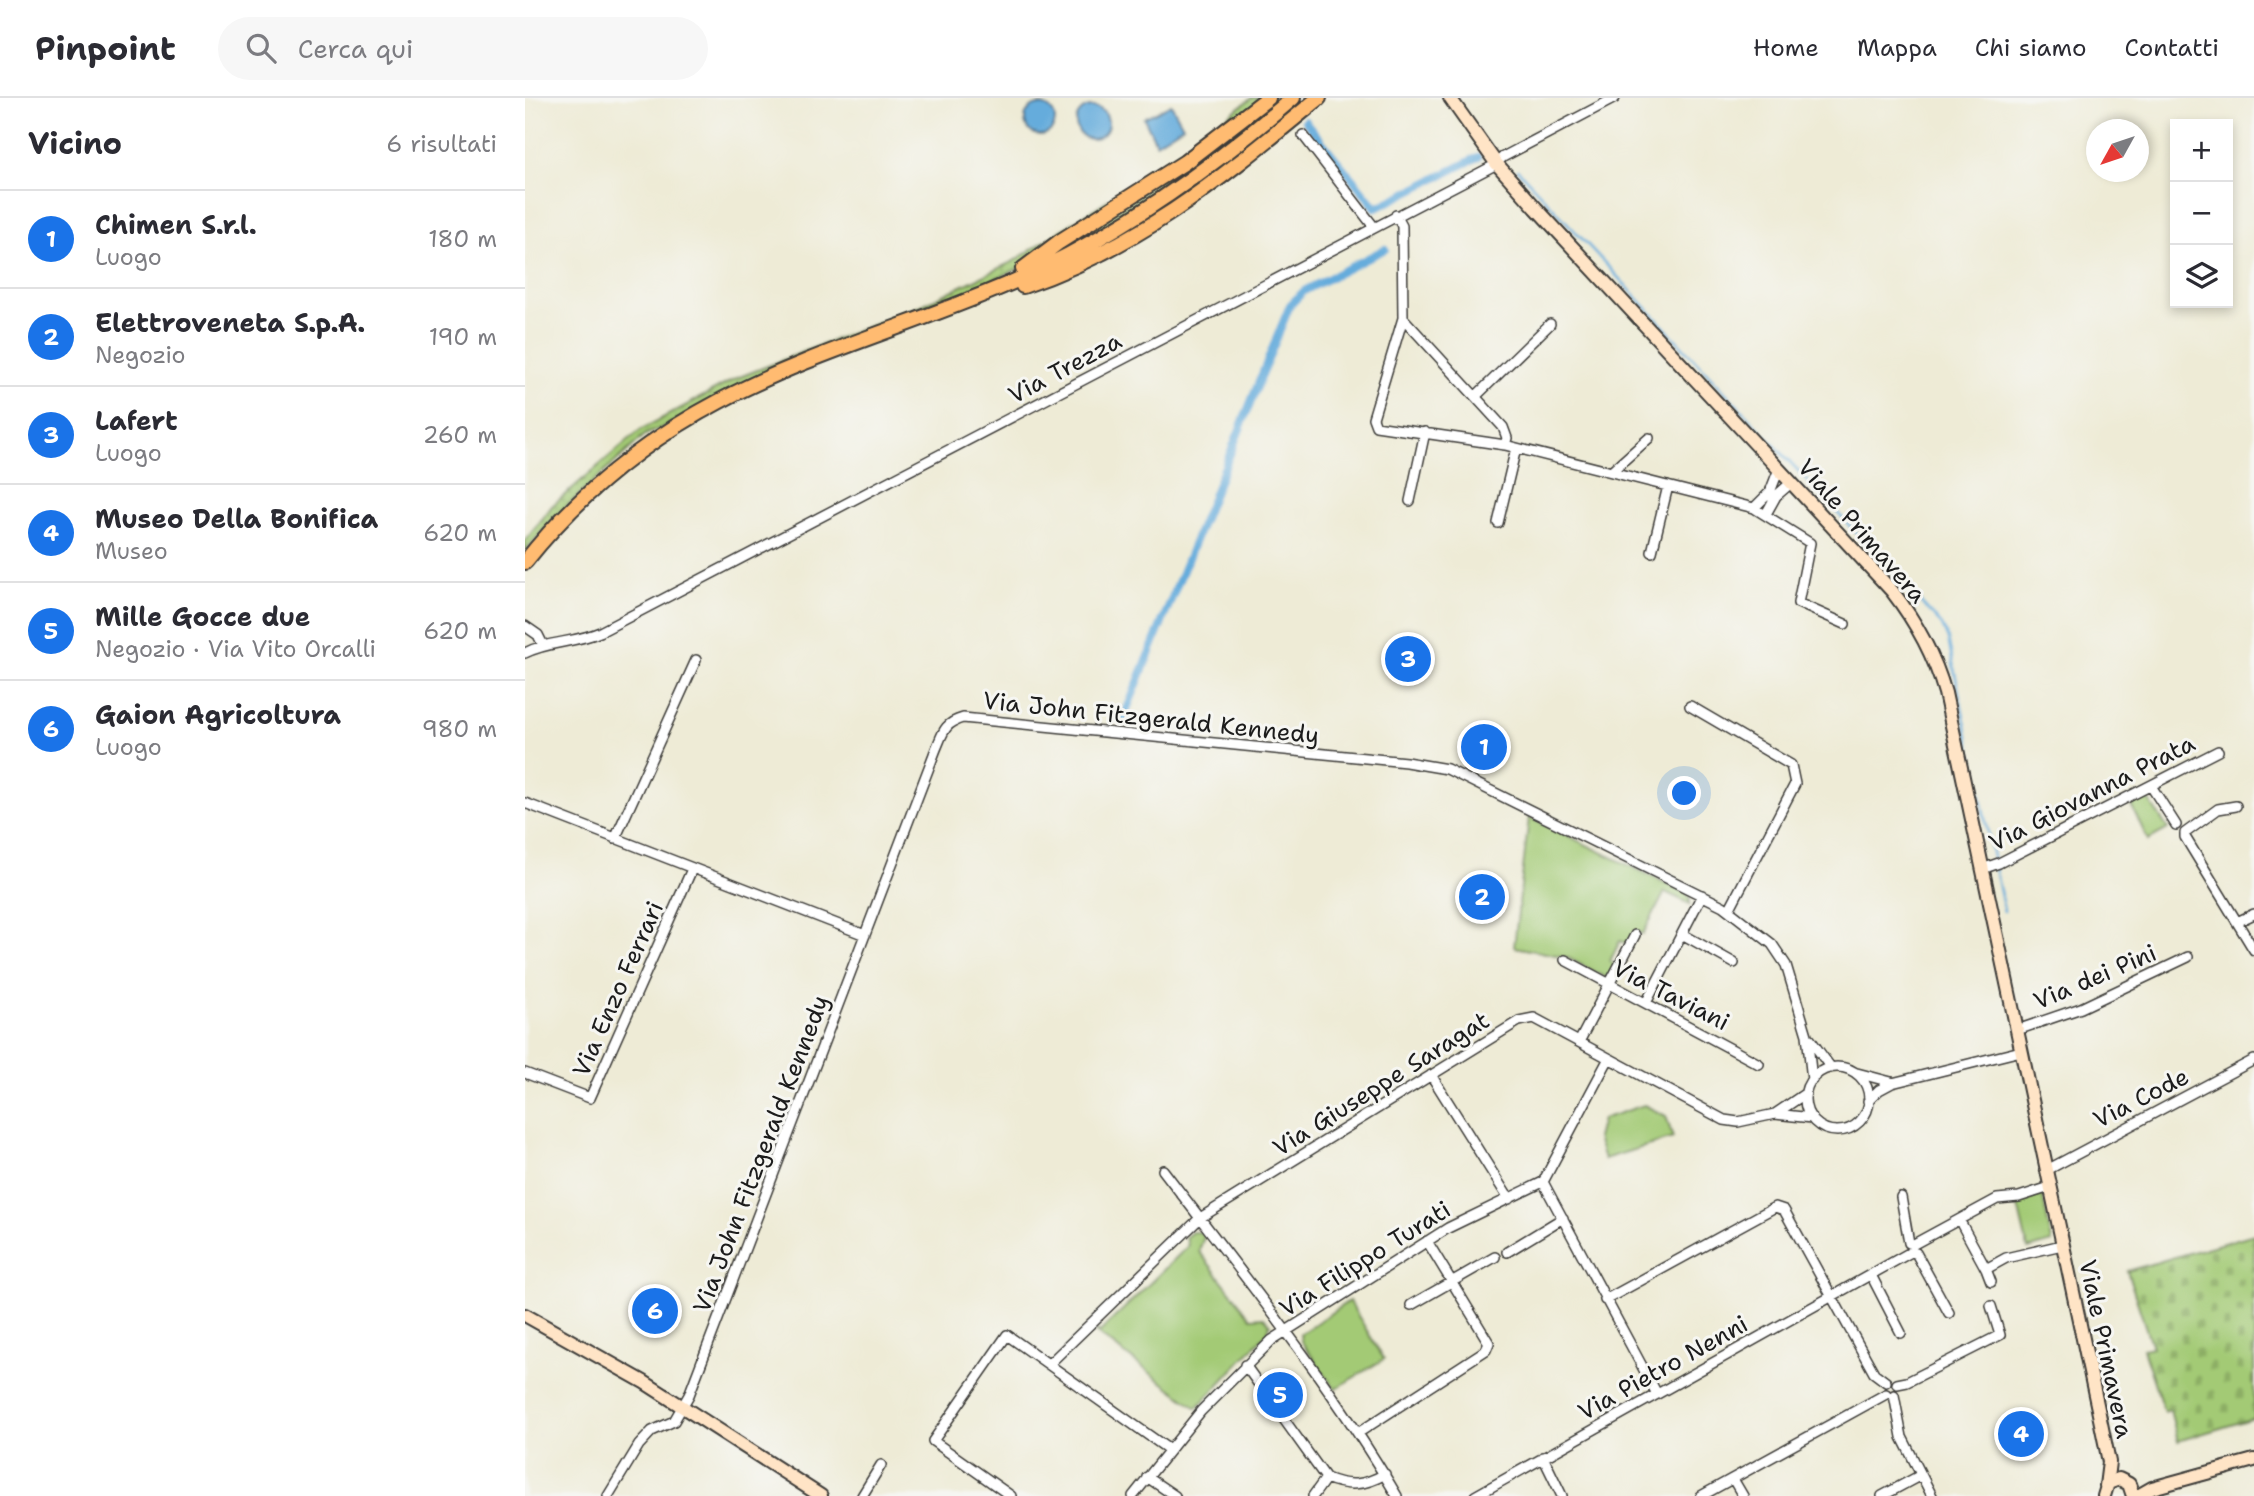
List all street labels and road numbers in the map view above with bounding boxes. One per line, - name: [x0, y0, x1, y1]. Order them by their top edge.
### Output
- street label: Via Trezza: [1003, 325, 1127, 411]
- street label: Viale Primavera: [1790, 452, 1934, 610]
- street label: Via John Fitzgerald Kennedy: [981, 684, 1321, 752]
- street label: Via Giovanna Prata: [1984, 727, 2200, 859]
- street label: Via Enzo Ferrari: [565, 896, 671, 1082]
- street label: Via dei Pini: [2029, 937, 2161, 1017]
- street label: Via Taviani: [1607, 952, 1735, 1038]
- street label: Via John Fitzgerald Kennedy: [686, 991, 836, 1317]
- street label: Via Giuseppe Saragat: [1267, 1004, 1495, 1164]
- street label: Via Code: [2088, 1060, 2194, 1136]
- street label: Via Filippo Turati: [1273, 1193, 1457, 1325]
- street label: Viale Primavera: [2071, 1257, 2141, 1441]
- street label: Via Pietro Nenni: [1572, 1308, 1754, 1428]

